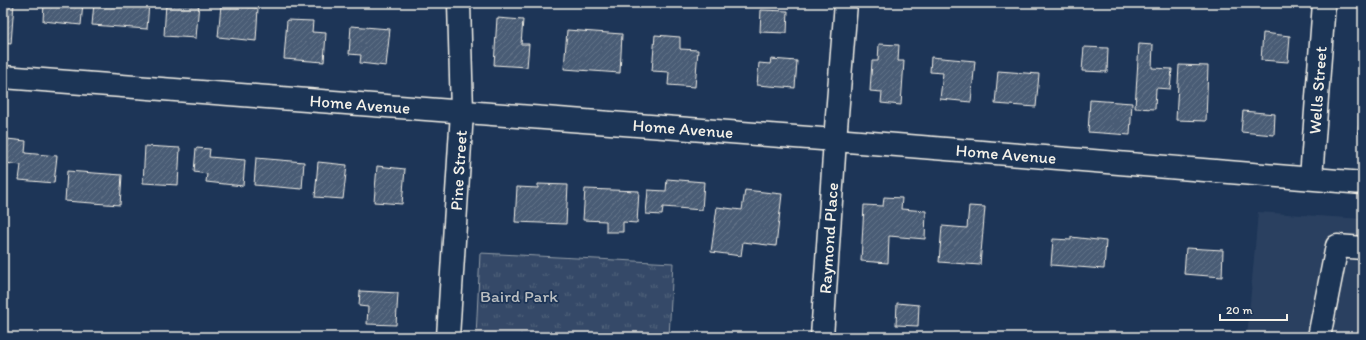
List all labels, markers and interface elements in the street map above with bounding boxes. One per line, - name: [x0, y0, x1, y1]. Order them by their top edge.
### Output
- street label: Wells Street: [1304, 46, 1331, 135]
- street label: Home Avenue: [309, 90, 411, 118]
- street label: Home Avenue: [632, 115, 734, 142]
- street label: Pine Street: [446, 129, 471, 211]
- street label: Home Avenue: [955, 140, 1057, 168]
- street label: Raymond Place: [815, 182, 842, 295]
- park label: Baird Park: [480, 286, 558, 306]
- scale bar: [1220, 296, 1287, 322]
- text: 20 m: [1226, 303, 1253, 317]

